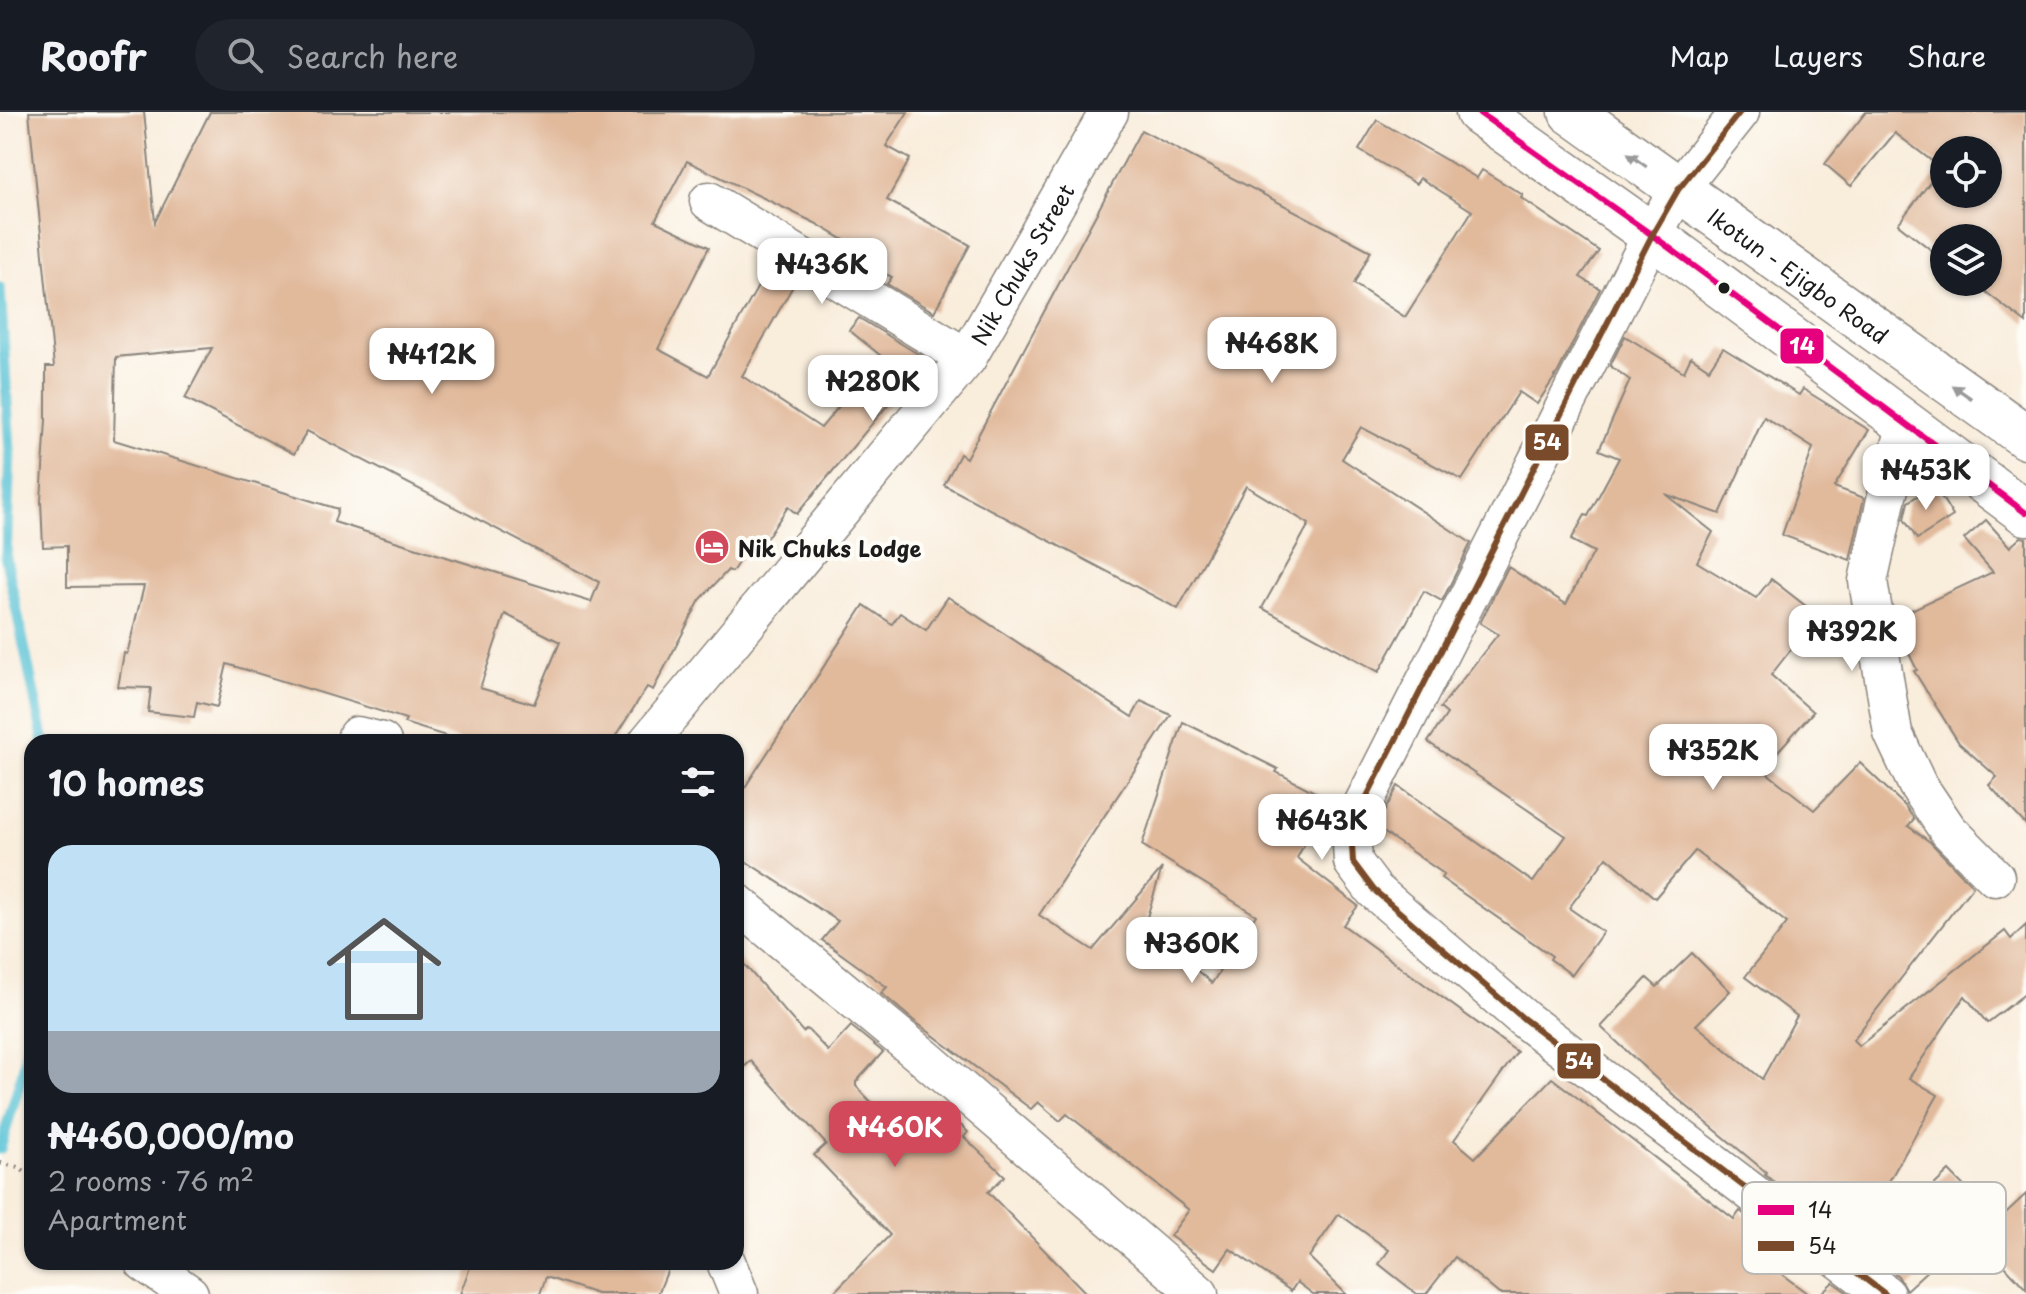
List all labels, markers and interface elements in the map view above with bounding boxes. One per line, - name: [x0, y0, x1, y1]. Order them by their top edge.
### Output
- search box: [195, 19, 755, 91]
- text: Roofr: [40, 27, 147, 84]
- icon: search: [223, 33, 267, 77]
- text: Search here: [287, 33, 458, 78]
- text: Map: [1669, 34, 1729, 77]
- text: Layers: [1773, 34, 1863, 77]
- text: Share: [1907, 34, 1986, 77]
- map controls: [1930, 136, 2002, 296]
- button: locate: [1930, 136, 2002, 208]
- one-way arrow: [1626, 153, 1647, 168]
- street label: Nik Chuks Street: [962, 177, 1081, 351]
- street label: Ikotun - Ejigbo Road: [1702, 199, 1896, 351]
- button: layers: [1930, 224, 2002, 296]
- pin: ₦436K: [766, 238, 878, 306]
- text: ₦436K: [775, 244, 869, 283]
- unlabelled marker: [1716, 280, 1732, 296]
- pin: ₦468K: [1216, 317, 1328, 385]
- text: ₦468K: [1225, 323, 1319, 362]
- line badge: 14: [1779, 327, 1825, 365]
- pin: ₦412K: [376, 328, 488, 396]
- text: 14: [1789, 328, 1815, 361]
- text: ₦412K: [387, 334, 477, 373]
- pin: ₦280K: [817, 355, 929, 423]
- text: ₦280K: [826, 361, 920, 400]
- one-way arrow: [1952, 385, 1973, 400]
- line badge: 54: [1524, 423, 1570, 462]
- text: 54: [1532, 424, 1562, 457]
- pin: ₦453K: [1870, 444, 1982, 512]
- text: ₦453K: [1881, 450, 1971, 489]
- hotel icon: Nik Chuks Lodge: [693, 528, 731, 566]
- place label: Nik Chuks Lodge: [738, 531, 921, 564]
- pin: ₦392K: [1796, 605, 1908, 673]
- text: ₦392K: [1807, 611, 1897, 650]
- pin: ₦352K: [1657, 724, 1769, 792]
- text: ₦352K: [1667, 730, 1759, 769]
- text: 10 homes: [48, 756, 204, 808]
- icon: filters: [676, 760, 720, 804]
- pin: ₦643K: [1266, 794, 1378, 862]
- text: ₦643K: [1276, 800, 1368, 839]
- icon: home: [312, 897, 456, 1041]
- pin: ₦360K: [1136, 917, 1248, 985]
- text: ₦360K: [1144, 923, 1240, 962]
- line badge: 54: [1556, 1042, 1602, 1080]
- text: 54: [1564, 1043, 1594, 1076]
- pin: ₦460K: [839, 1101, 951, 1169]
- text: ₦460K: [847, 1107, 943, 1146]
- text: ₦460,000/mo: [48, 1109, 294, 1161]
- text: 2 rooms · 76 m²: [48, 1161, 254, 1200]
- legend: [1742, 1182, 2006, 1274]
- text: 14: [1808, 1192, 1832, 1225]
- text: Apartment: [48, 1200, 187, 1239]
- text: 54: [1808, 1228, 1837, 1261]

